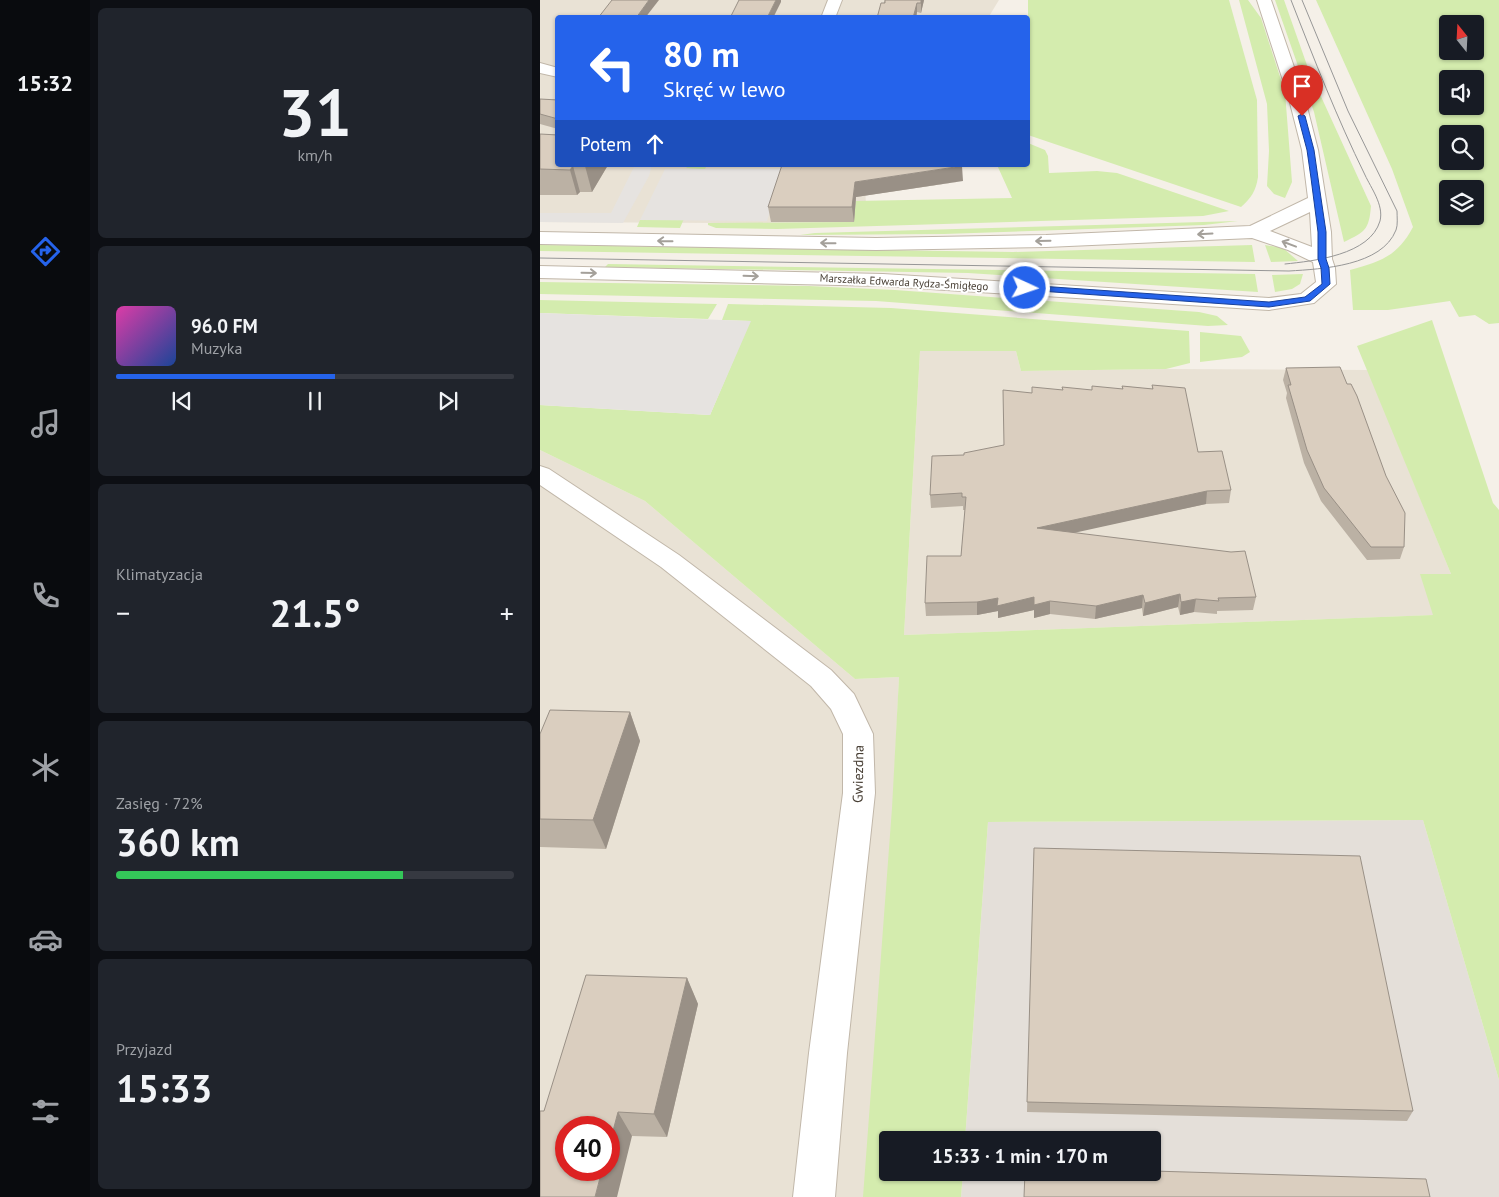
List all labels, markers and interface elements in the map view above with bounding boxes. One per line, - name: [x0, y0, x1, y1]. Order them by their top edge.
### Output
- north arrow: [1439, 15, 1484, 60]
- map controls: [1439, 15, 1484, 225]
- text: 80 m: [663, 31, 740, 77]
- icon: left: [580, 35, 645, 100]
- pin: [1281, 65, 1323, 116]
- text: 15:32: [17, 69, 73, 97]
- text: 31: [278, 70, 352, 154]
- button: sound: [1439, 70, 1484, 115]
- icon: arrive: [1288, 72, 1316, 100]
- text: Skręć w lewo: [663, 75, 786, 103]
- button: search: [1439, 125, 1484, 170]
- icon: ahead: [641, 130, 669, 158]
- text: Potem: [580, 132, 631, 156]
- text: km/h: [297, 145, 333, 165]
- button: layers: [1439, 180, 1484, 225]
- one-way arrow: [1198, 230, 1214, 239]
- icon: directions: [28, 234, 63, 269]
- one-way arrow: [658, 236, 674, 246]
- one-way arrow: [1035, 236, 1052, 246]
- one-way arrow: [820, 238, 836, 248]
- one-way arrow: [1282, 239, 1297, 248]
- position arrow: [998, 261, 1050, 313]
- one-way arrow: [580, 268, 596, 278]
- one-way arrow: [742, 271, 759, 281]
- street label: Marszałka Edwarda Rydza-Śmigłego: [819, 271, 989, 293]
- text: 96.0 FM: [191, 314, 258, 338]
- text: Muzyka: [191, 338, 242, 358]
- icon: previous: [168, 387, 196, 415]
- icon: pause: [301, 387, 329, 415]
- icon: next: [434, 387, 462, 415]
- icon: music: [28, 406, 63, 441]
- text: Klimatyzacja: [116, 564, 203, 584]
- icon: phone: [28, 578, 63, 613]
- text: 21.5°: [270, 588, 360, 637]
- text: −: [116, 594, 130, 631]
- text: +: [500, 594, 514, 631]
- street label: Gwiezdna: [848, 745, 868, 803]
- icon: climate: [28, 750, 63, 785]
- text: Zasięg · 72%: [116, 793, 203, 813]
- text: 360 km: [116, 817, 240, 866]
- icon: car: [28, 922, 63, 957]
- text: Przyjazd: [116, 1039, 172, 1059]
- text: 15:33: [116, 1063, 212, 1112]
- icon: filters: [28, 1094, 63, 1129]
- speed limit sign: 40: [555, 1116, 620, 1181]
- text: 15:33 · 1 min · 170 m: [932, 1144, 1108, 1168]

